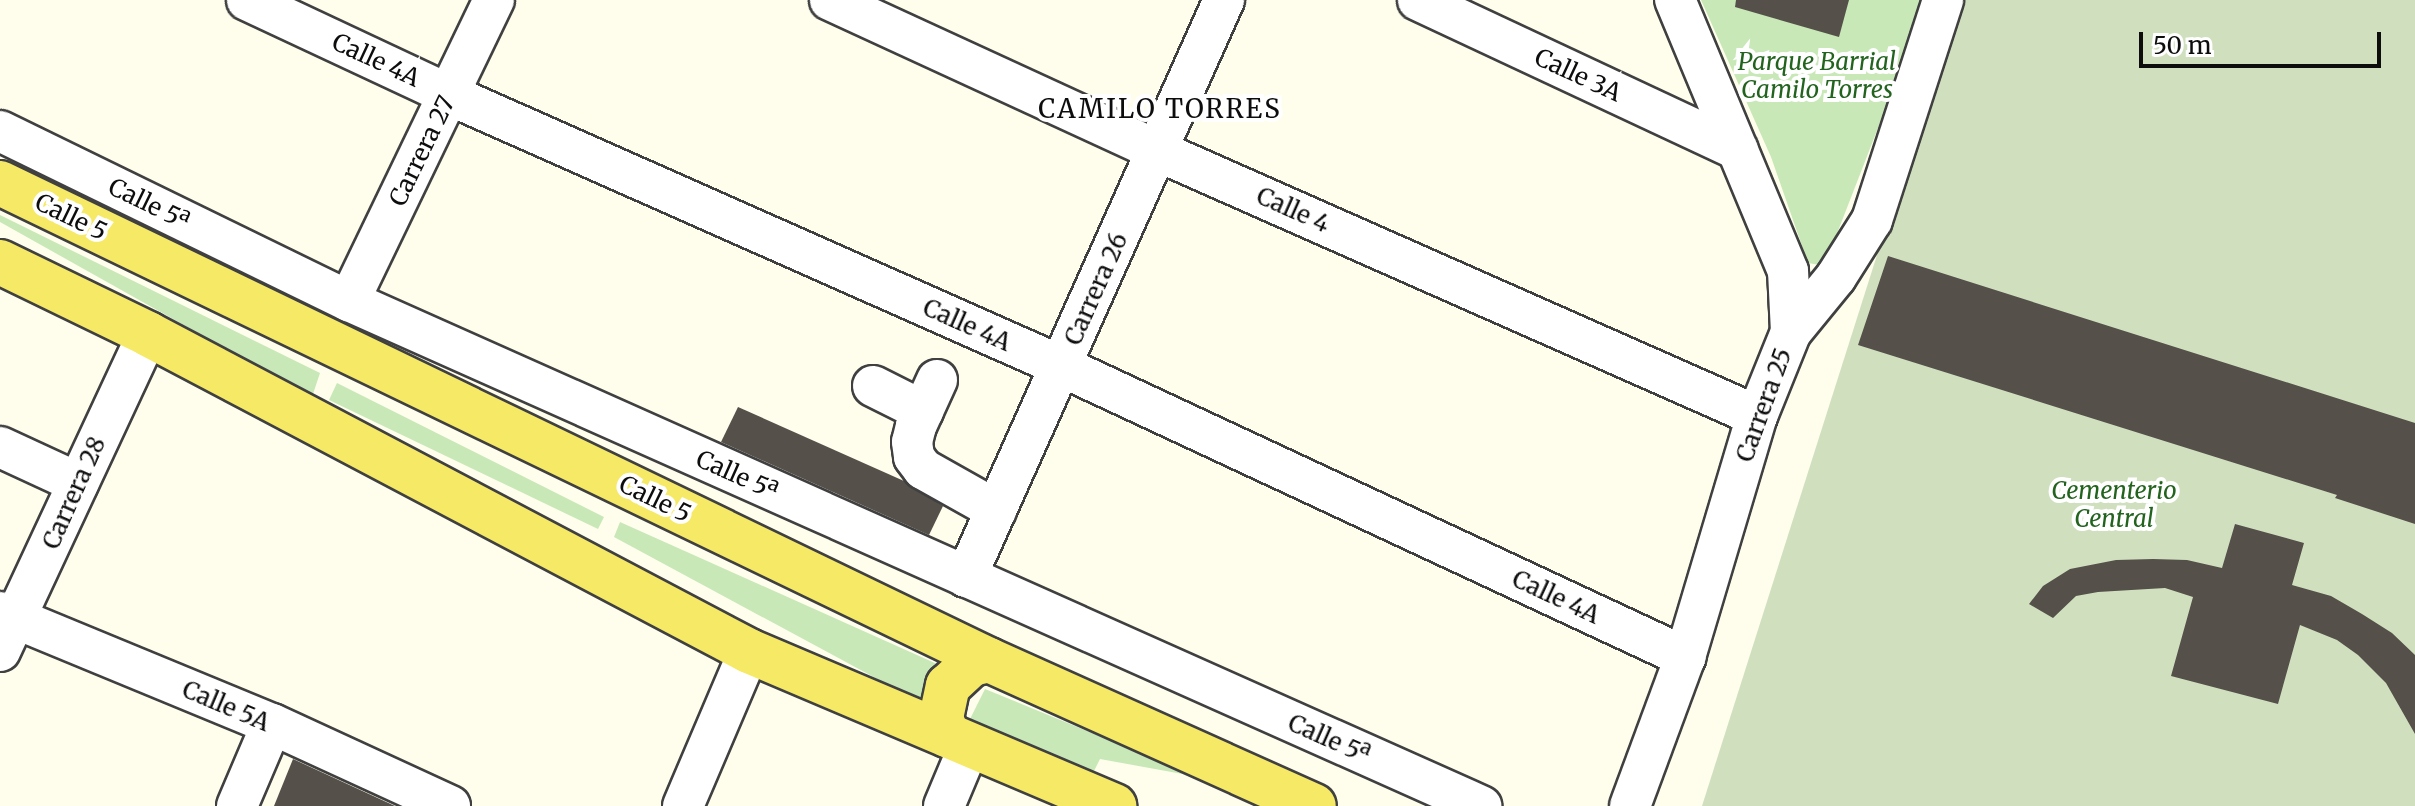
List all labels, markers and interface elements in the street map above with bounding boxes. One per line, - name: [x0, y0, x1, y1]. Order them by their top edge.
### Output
- scale bar: [2143, 16, 2385, 66]
- street label: Calle 4A: [328, 27, 424, 93]
- text: 50 m: [2153, 30, 2212, 61]
- street label: Calle 3A: [1530, 42, 1626, 108]
- park label: Parque Barrial Camilo Torres: [1738, 48, 1896, 104]
- street label: Carrera 27: [383, 91, 461, 211]
- district label: CAMILO TORRES: [1038, 93, 1282, 125]
- street label: Calle 5ª: [104, 172, 194, 236]
- street label: Calle 4: [1252, 181, 1334, 239]
- street label: Calle 5: [31, 187, 111, 247]
- street label: Carrera 26: [1059, 228, 1133, 350]
- street label: Calle 4A: [919, 293, 1015, 357]
- street label: Carrera 25: [1730, 344, 1798, 466]
- street label: Carrera 28: [37, 432, 111, 554]
- street label: Calle 5ª: [692, 444, 782, 506]
- street label: Calle 5: [615, 469, 695, 529]
- park label: Cementerio Central: [2051, 477, 2177, 533]
- street label: Calle 4A: [1508, 564, 1604, 630]
- street label: Calle 5A: [178, 675, 274, 737]
- street label: Calle 5ª: [1284, 708, 1374, 770]

